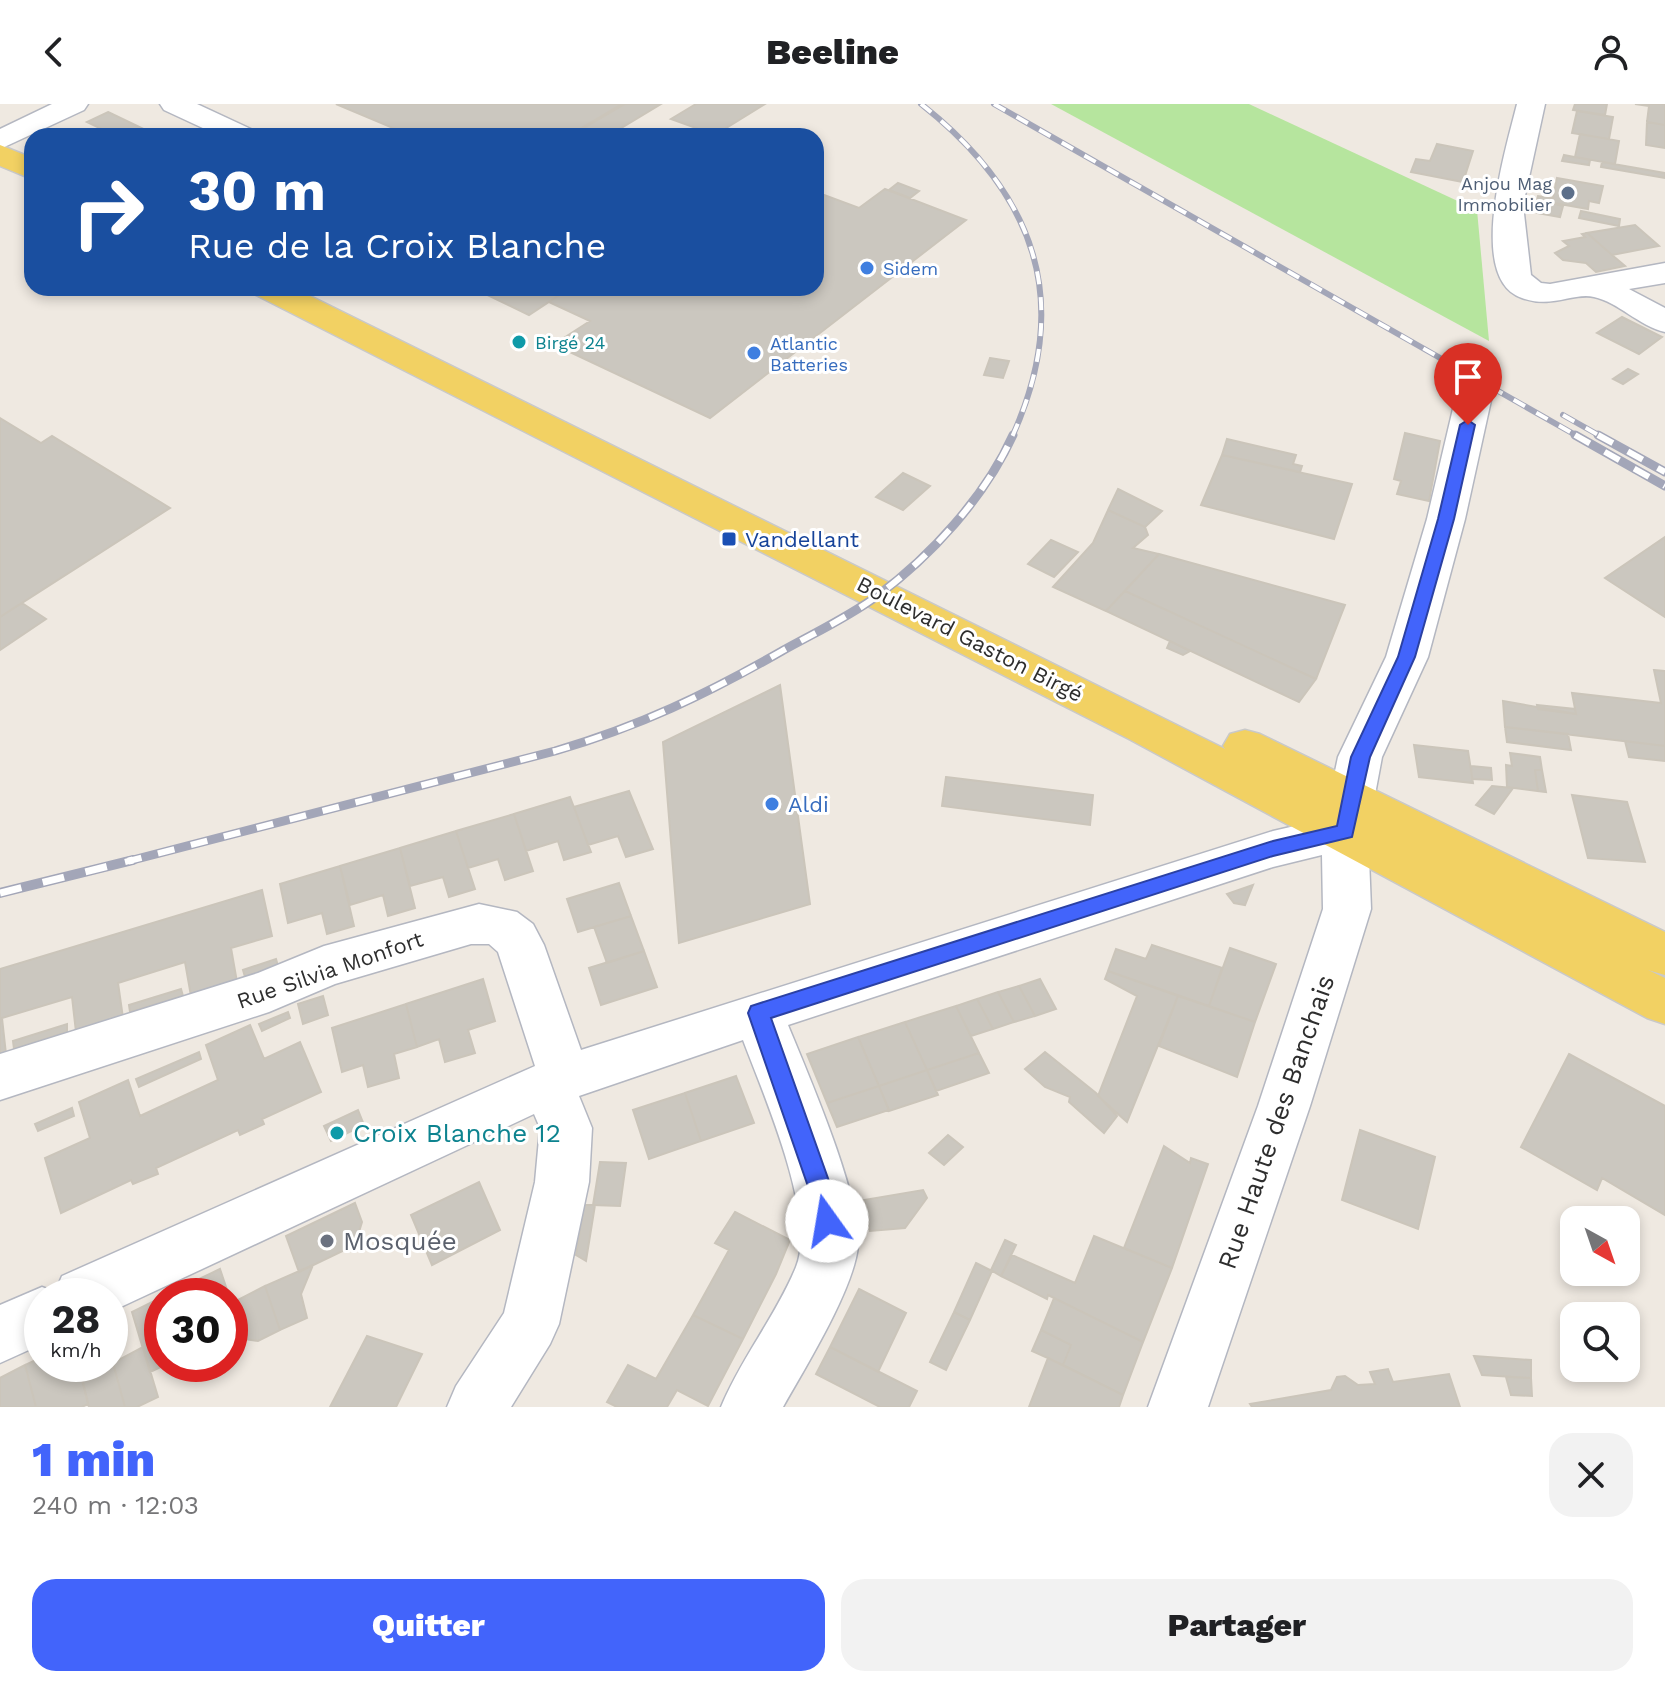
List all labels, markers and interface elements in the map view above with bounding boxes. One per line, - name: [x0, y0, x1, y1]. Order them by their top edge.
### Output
- icon: back: [32, 30, 76, 74]
- icon: person: [1589, 30, 1633, 74]
- text: Beeline: [766, 31, 899, 73]
- text: 30 m: [188, 158, 326, 224]
- icon: right: [56, 160, 160, 264]
- place label: Anjou Mag Immobilier: [1458, 173, 1552, 215]
- marker: Anjou Mag Immobilier: [1559, 184, 1577, 202]
- text: Rue de la Croix Blanche: [188, 225, 606, 267]
- place label: Sidem: [883, 258, 938, 279]
- marker: Sidem: [858, 259, 876, 277]
- place label: Birgé 24: [535, 332, 606, 353]
- marker: Birgé 24: [510, 333, 528, 351]
- place label: Atlantic Batteries: [770, 333, 848, 375]
- pin: [1434, 343, 1502, 425]
- marker: Atlantic Batteries: [745, 344, 763, 362]
- icon: arrive: [1446, 355, 1490, 399]
- place label: Vandellant: [745, 527, 859, 552]
- marker: Vandellant: [720, 530, 738, 548]
- street label: Boulevard Gaston Birgé: [853, 571, 1087, 707]
- place label: Aldi: [788, 792, 829, 817]
- marker: Aldi: [763, 795, 781, 813]
- street label: Rue Silvia Monfort: [234, 926, 426, 1014]
- street label: Rue Haute des Banchais: [1212, 971, 1340, 1273]
- place label: Croix Blanche 12: [353, 1118, 561, 1148]
- marker: Croix Blanche 12: [328, 1124, 346, 1142]
- position arrow: [785, 1179, 869, 1263]
- north arrow: [1560, 1206, 1640, 1286]
- map controls: [1560, 1206, 1640, 1382]
- place label: Mosquée: [343, 1226, 457, 1256]
- marker: Mosquée: [318, 1232, 336, 1250]
- speed limit sign: 30: [144, 1278, 248, 1382]
- text: 28: [52, 1296, 100, 1343]
- button: search: [1560, 1302, 1640, 1382]
- text: km/h: [50, 1338, 102, 1362]
- text: 1 min: [32, 1431, 155, 1488]
- button: close: [1549, 1433, 1633, 1517]
- text: 240 m · 12:03: [32, 1490, 199, 1520]
- button: Quitter: [32, 1579, 825, 1671]
- button: Partager: [841, 1579, 1633, 1671]

